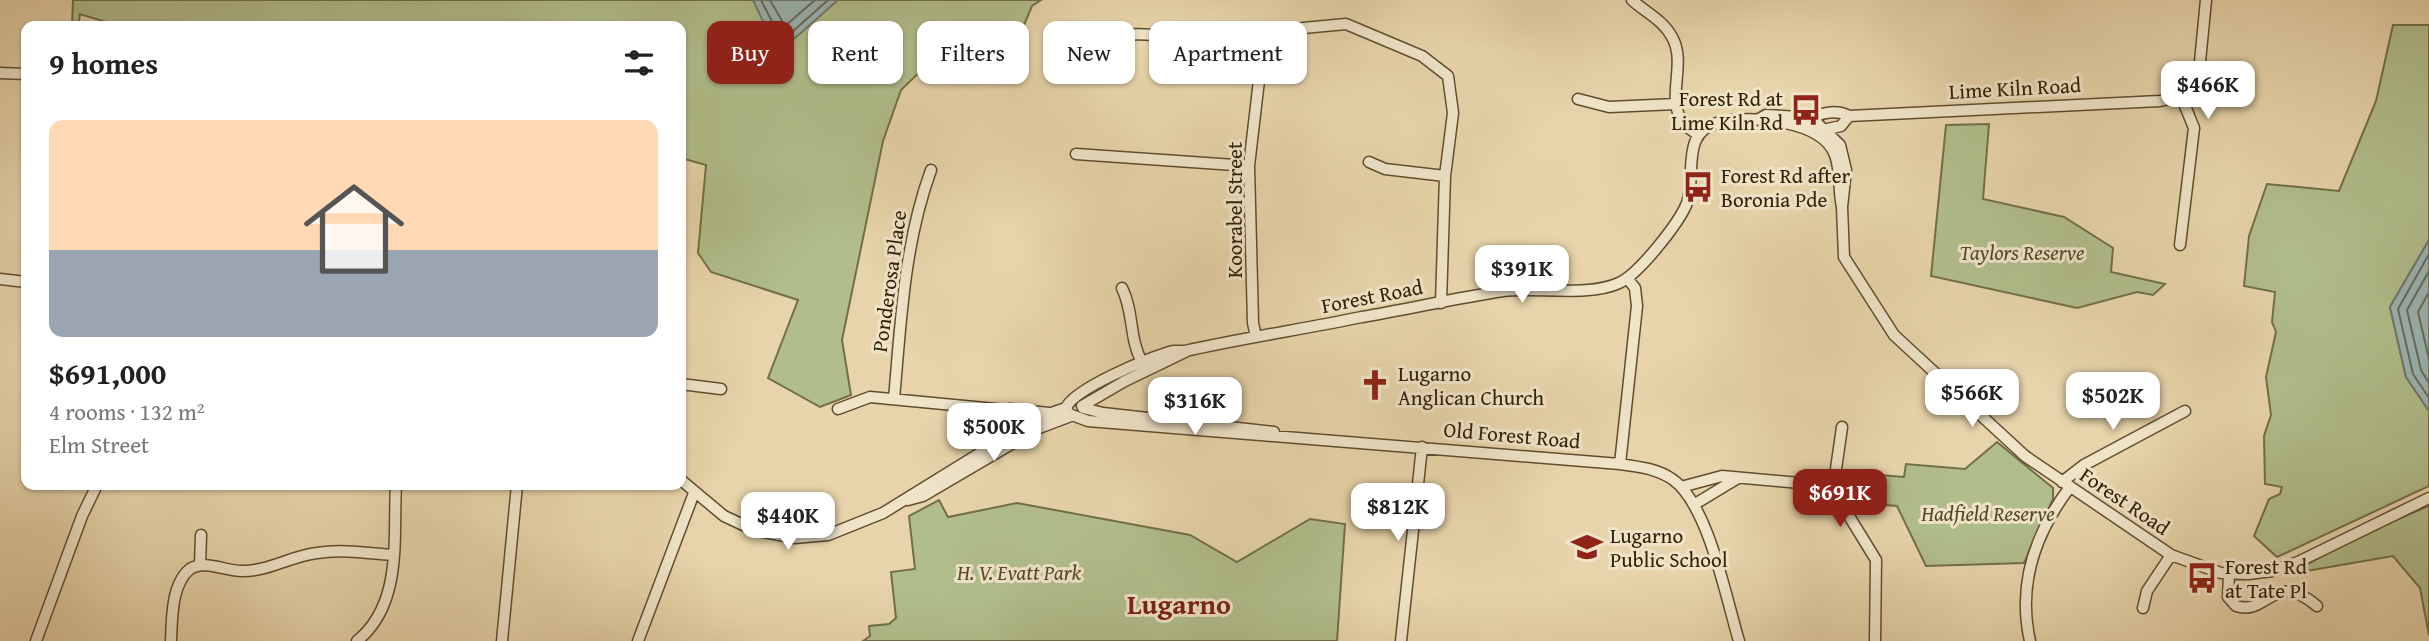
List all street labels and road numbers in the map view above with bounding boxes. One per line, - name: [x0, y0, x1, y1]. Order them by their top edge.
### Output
- street label: Lime Kiln Road: [1948, 69, 2083, 107]
- street label: Koorabel Street: [1219, 141, 1250, 278]
- street label: Ponderosa Place: [864, 208, 914, 354]
- street label: Forest Road: [1319, 271, 1426, 321]
- street label: Old Forest Road: [1442, 414, 1582, 456]
- street label: Forest Road: [2074, 459, 2177, 543]

